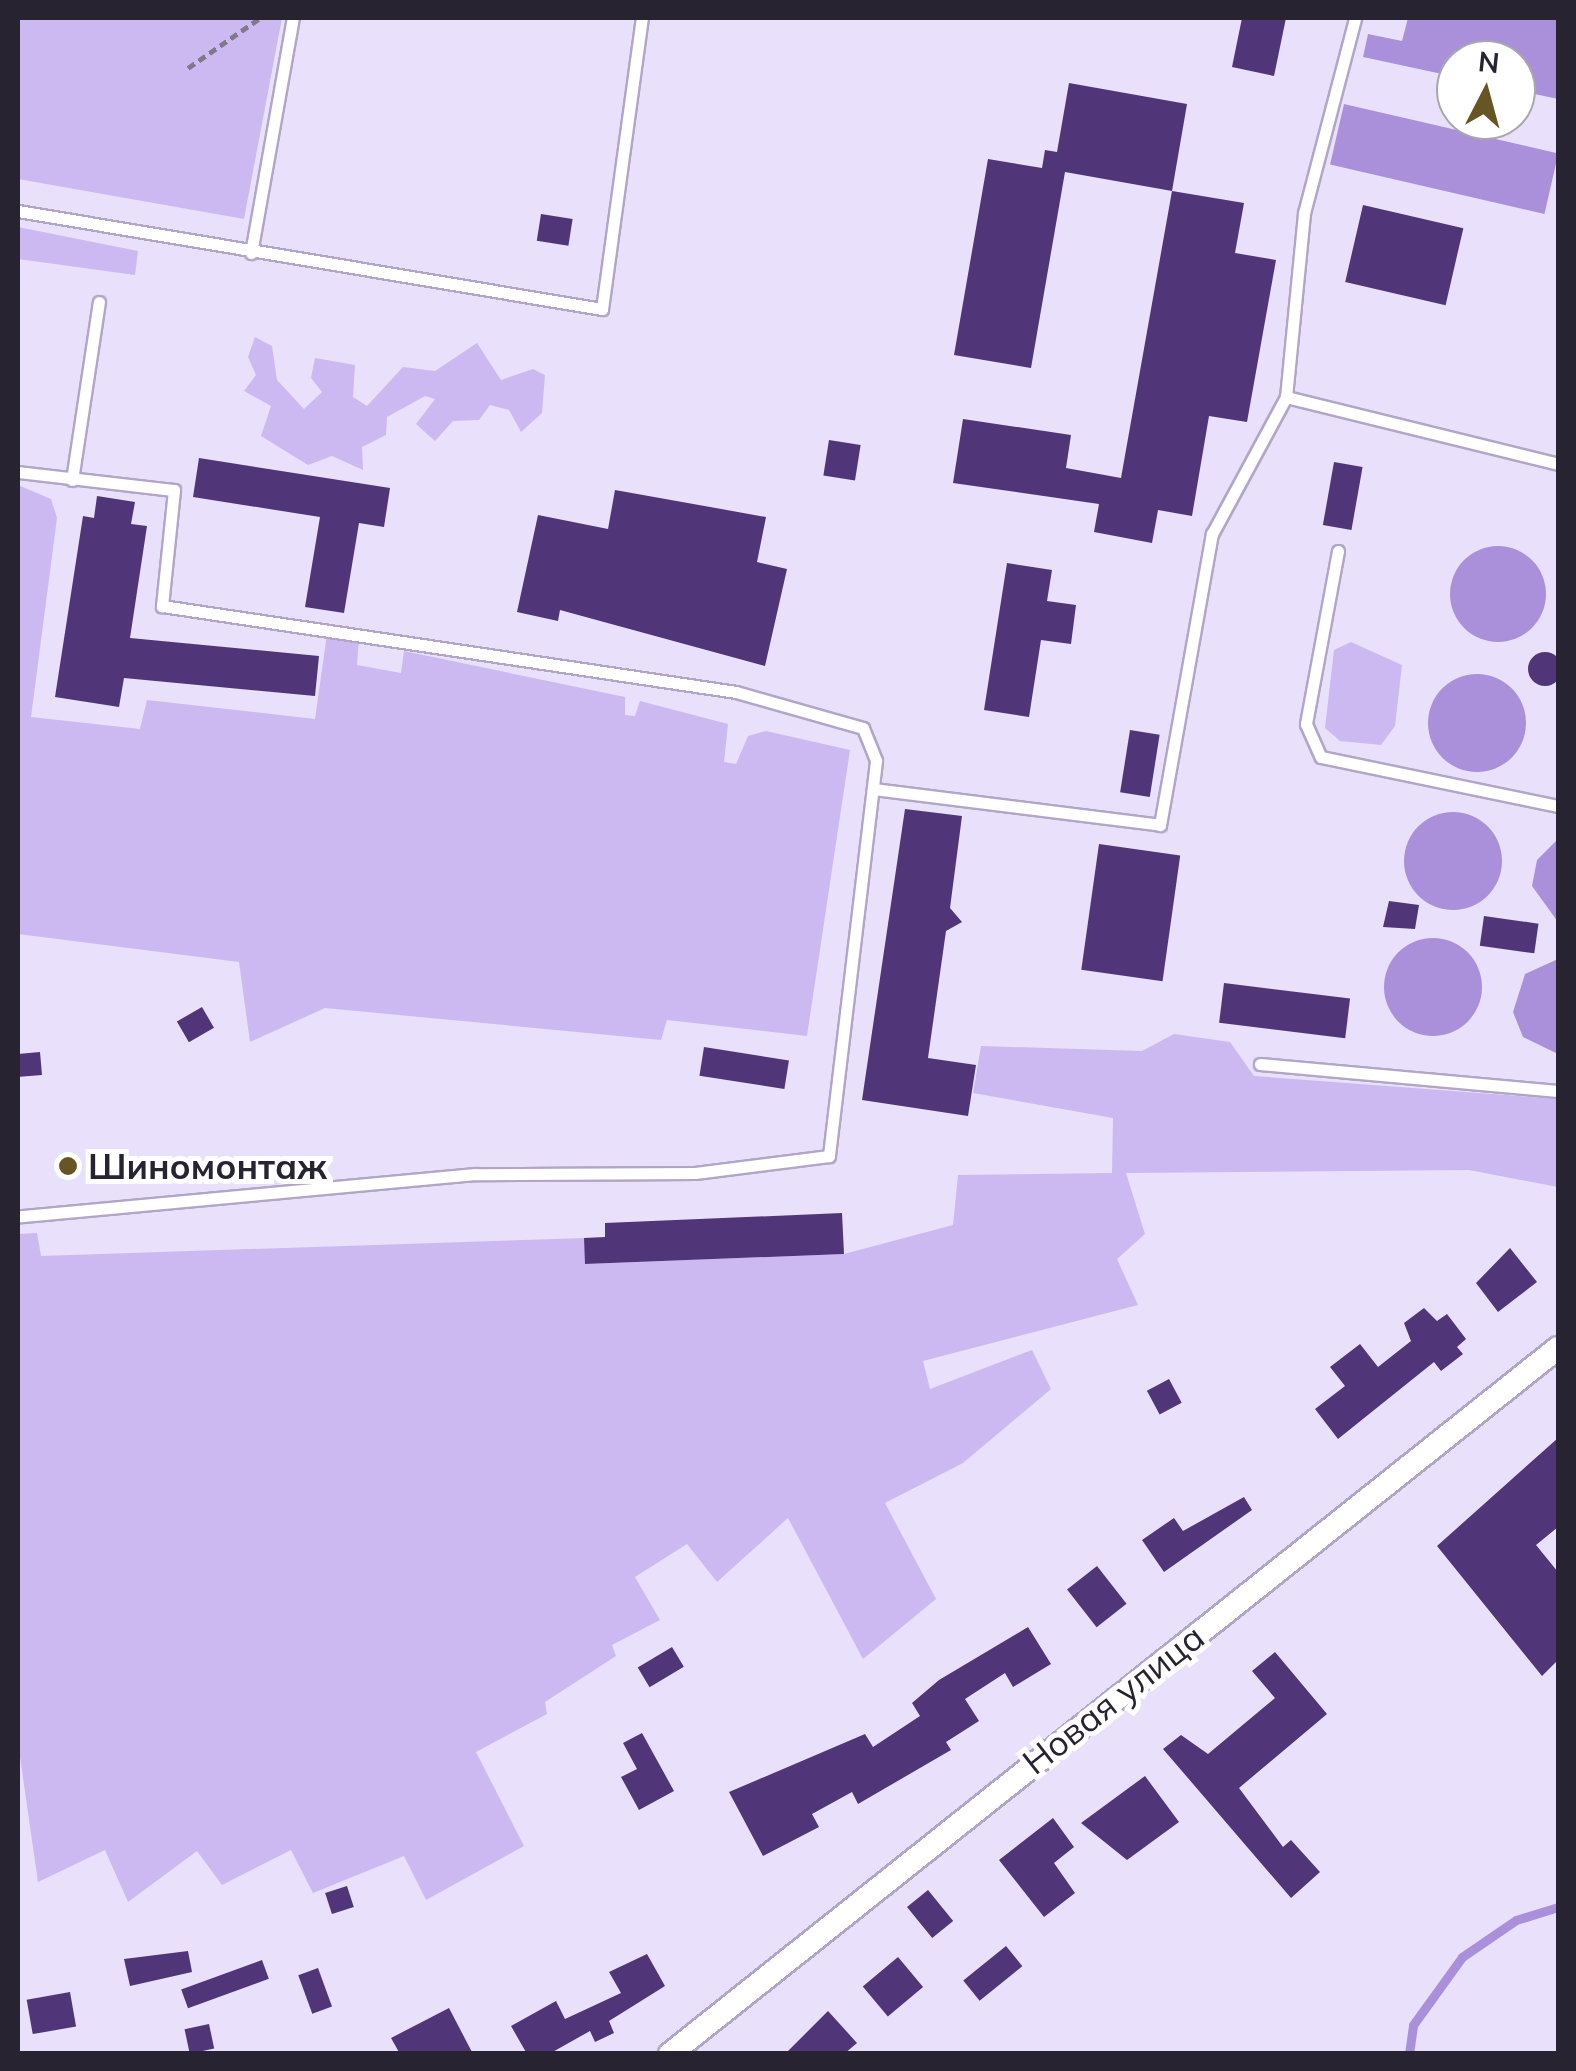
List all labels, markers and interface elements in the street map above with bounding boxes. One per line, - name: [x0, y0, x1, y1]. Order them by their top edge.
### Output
- north arrow: [1436, 40, 1536, 140]
- text: N: [1477, 43, 1501, 80]
- place label: Шиномонтаж: [88, 1145, 327, 1187]
- marker: Шиномонтаж: [57, 1155, 79, 1177]
- street label: Новая улица: [1014, 1615, 1212, 1783]

